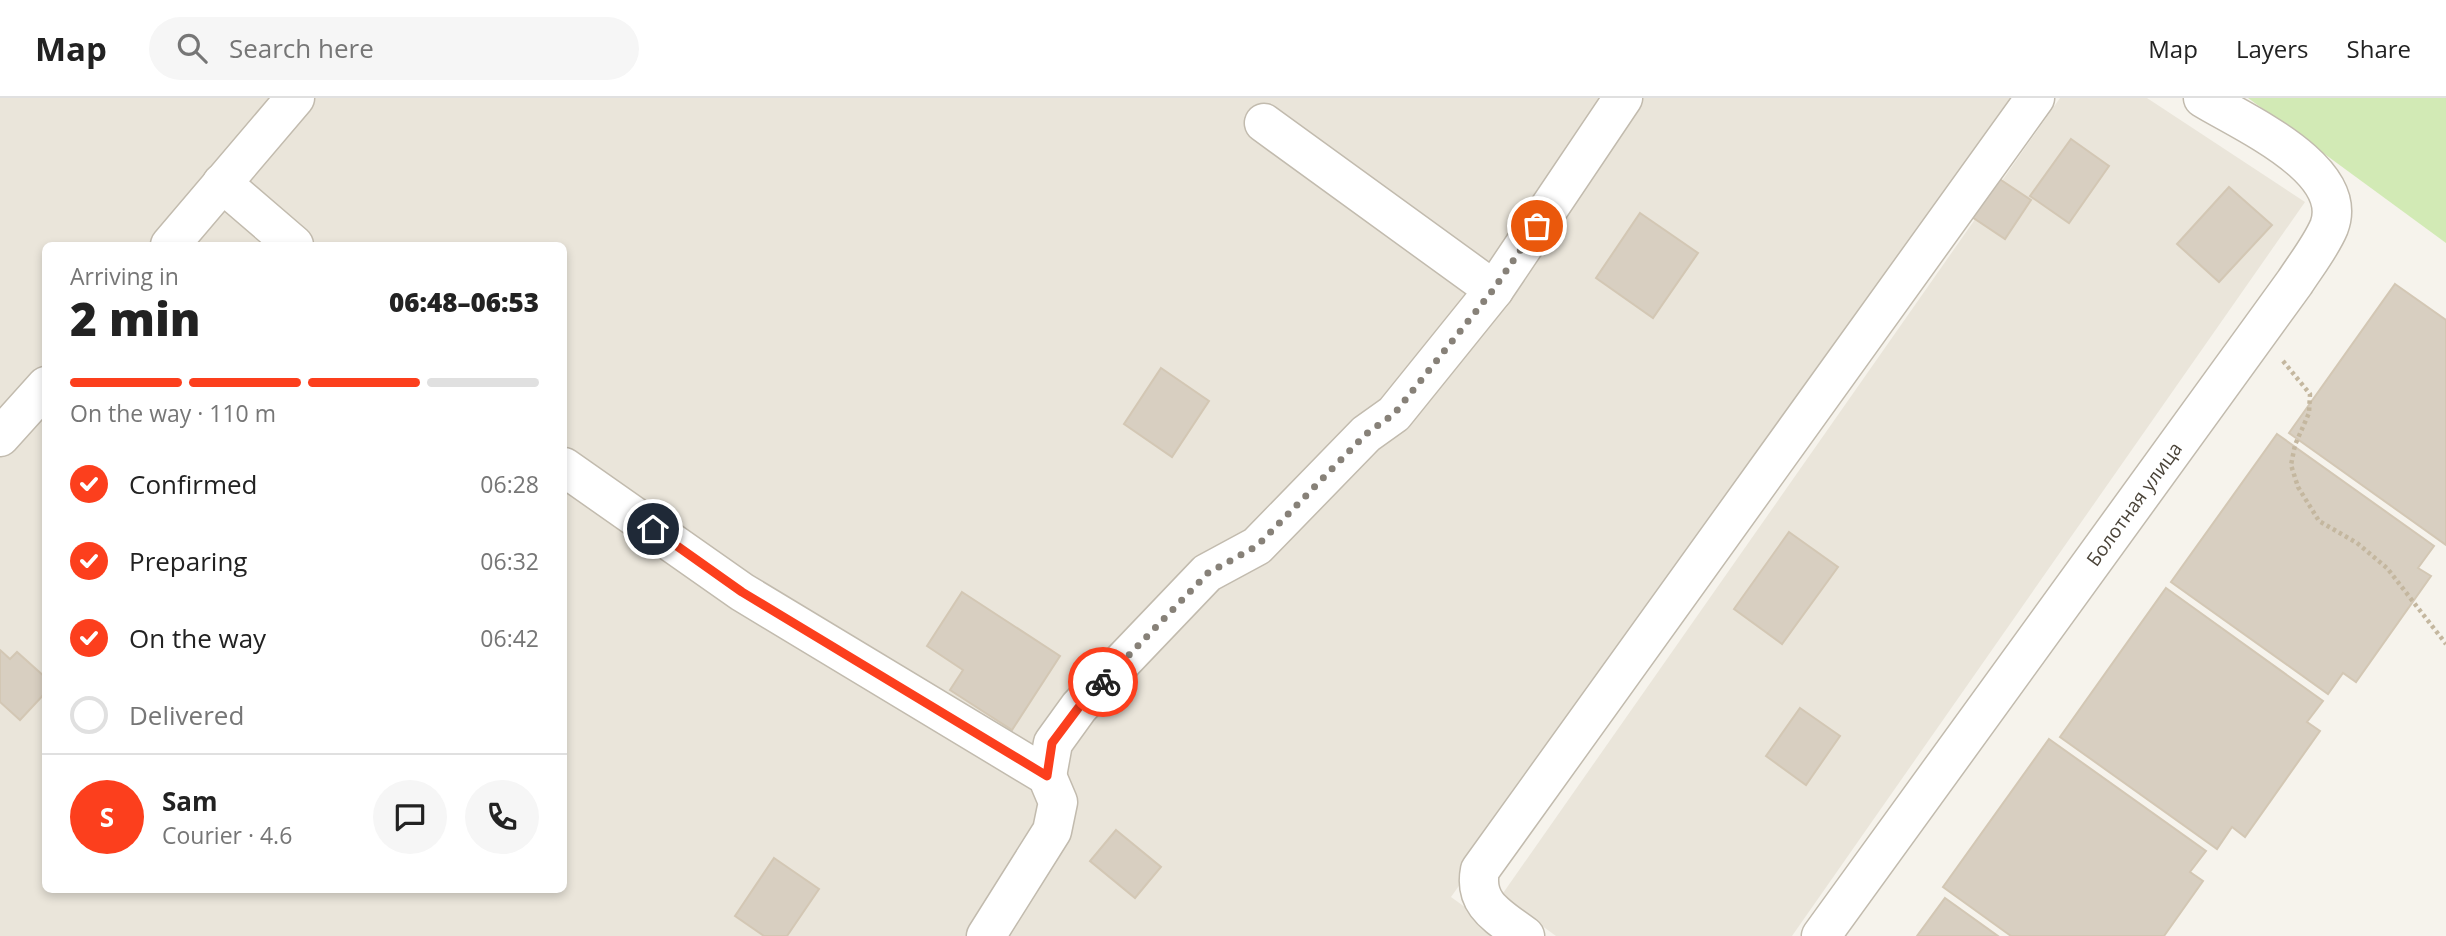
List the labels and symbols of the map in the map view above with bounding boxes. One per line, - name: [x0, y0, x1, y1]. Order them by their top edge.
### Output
- pin: [1507, 196, 1567, 256]
- street label: Болотная улица: [2080, 437, 2188, 571]
- pin: [623, 499, 683, 559]
- courier: [1068, 647, 1138, 717]

